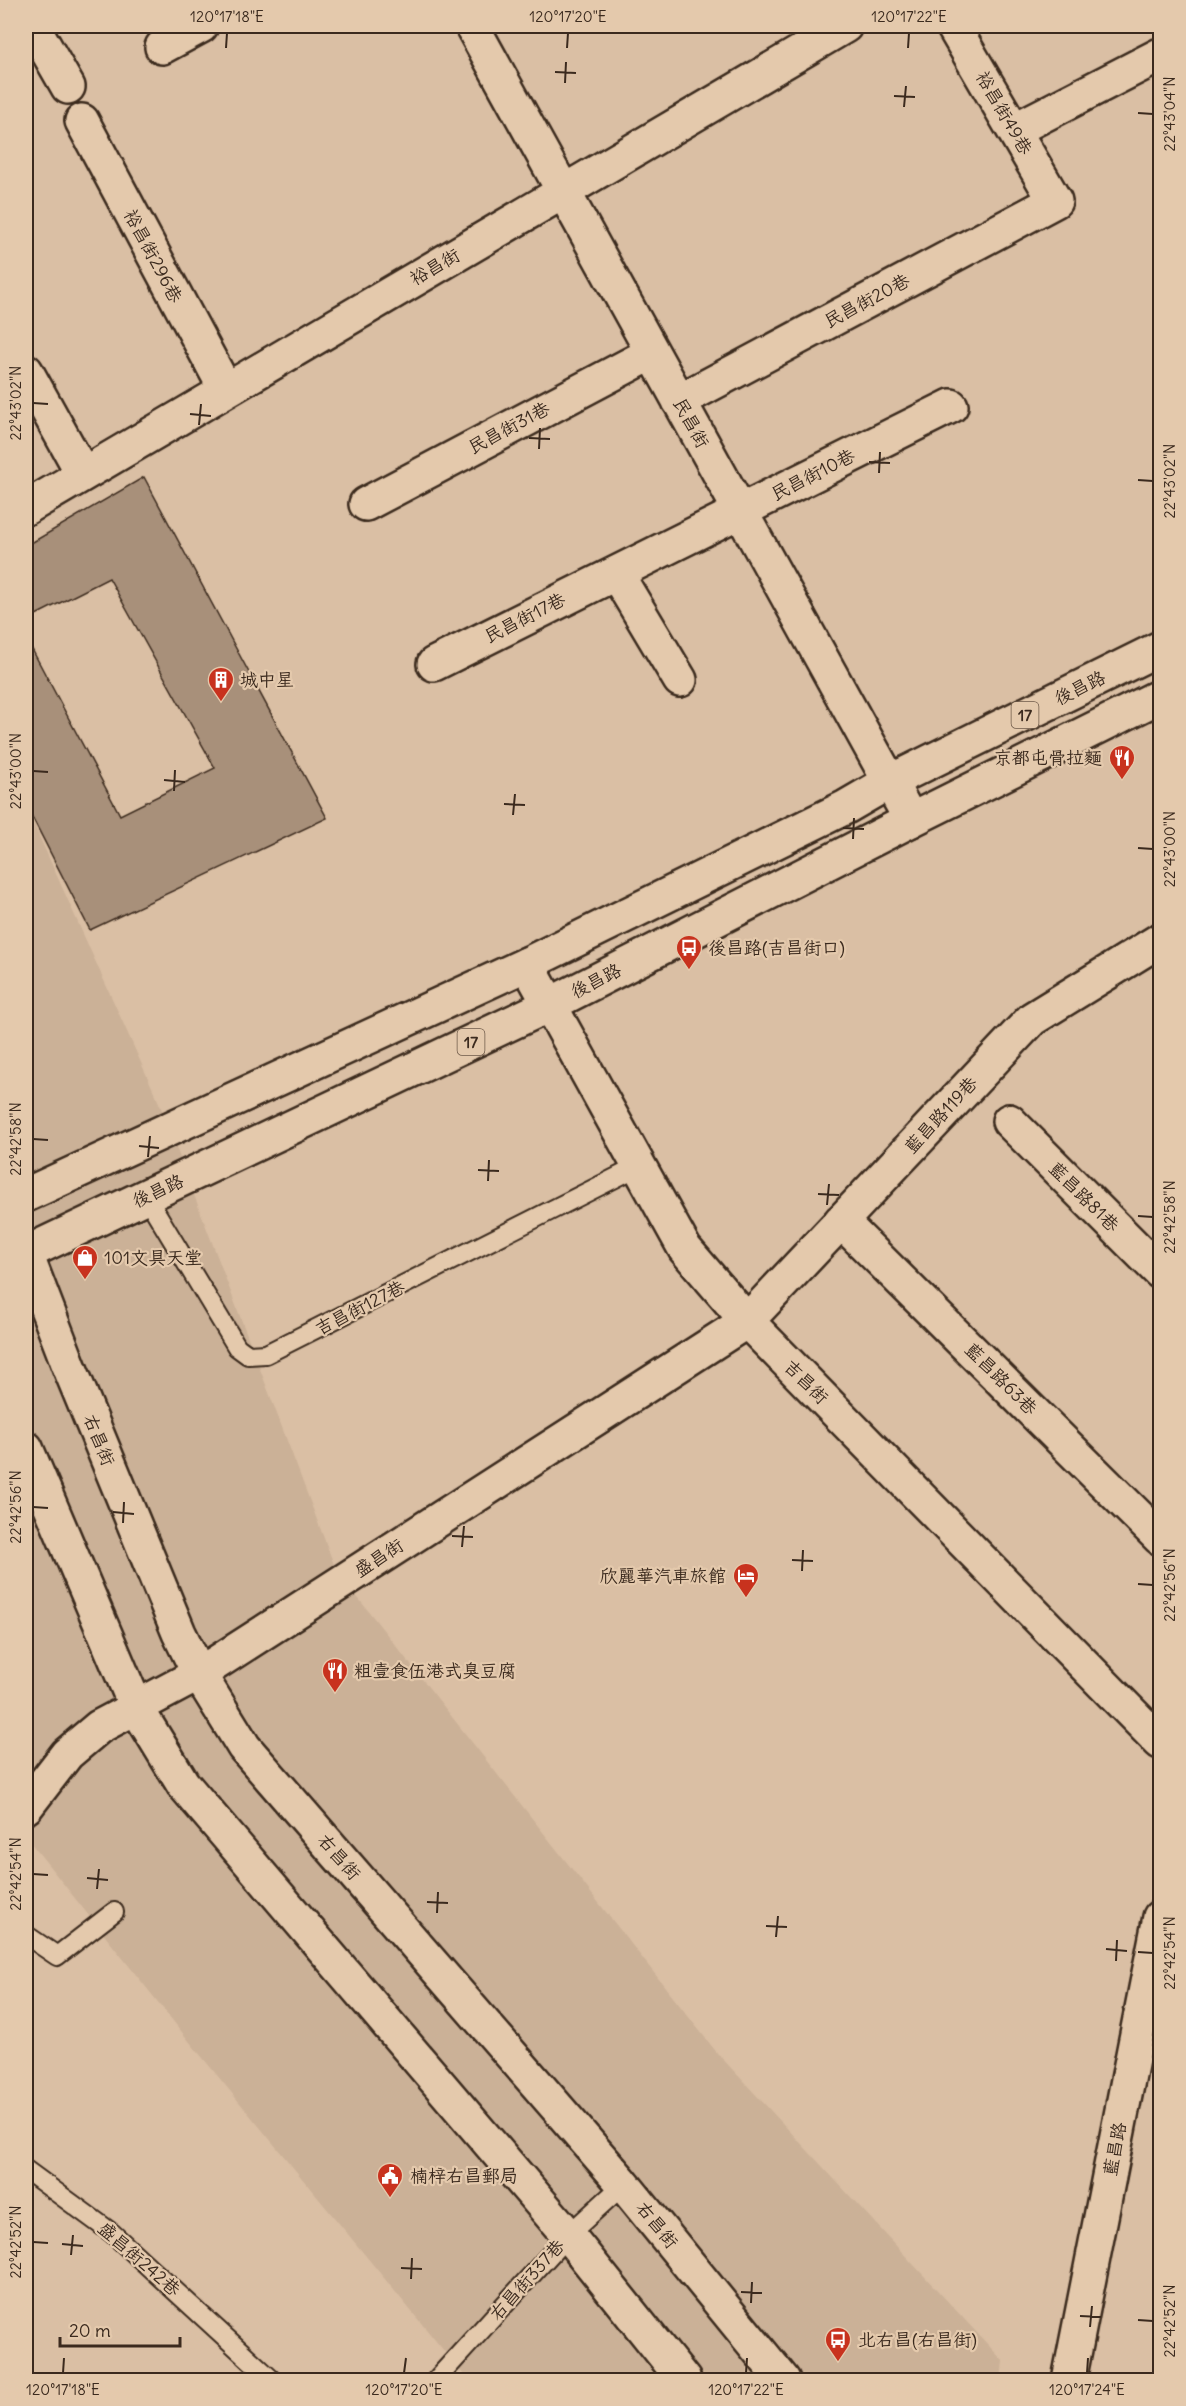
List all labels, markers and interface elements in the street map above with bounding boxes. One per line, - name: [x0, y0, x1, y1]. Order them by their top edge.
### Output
- text: 120°17'18"E: [190, 7, 264, 26]
- text: 120°17'20"E: [529, 7, 607, 26]
- text: 120°17'22"E: [871, 7, 947, 26]
- street label: 裕昌街49巷: [971, 67, 1038, 159]
- text: 22°43'04"N: [1160, 76, 1179, 152]
- street label: 裕昌街296巷: [119, 205, 188, 306]
- street label: 裕昌街: [406, 243, 464, 290]
- street label: 民昌街20巷: [820, 268, 914, 333]
- text: 22°43'02"N: [6, 366, 25, 440]
- street label: 民昌街: [668, 394, 715, 452]
- street label: 民昌街31巷: [464, 396, 554, 459]
- street label: 民昌街10巷: [767, 444, 859, 505]
- text: 22°43'02"N: [1160, 444, 1179, 518]
- street label: 民昌街17巷: [480, 587, 569, 648]
- building icon: 城中星: [206, 665, 236, 703]
- street label: 後昌路: [1050, 665, 1109, 710]
- place label: 城中星: [240, 668, 294, 691]
- road number: 17: [1012, 702, 1038, 728]
- text: 22°43'00"N: [6, 733, 25, 809]
- restaurant icon: 京都屯骨拉麵: [1107, 743, 1137, 781]
- place label: 京都屯骨拉麵: [994, 746, 1102, 769]
- text: 22°43'00"N: [1160, 811, 1179, 887]
- bus stop icon: 後昌路(吉昌街口): [674, 933, 704, 971]
- place label: 後昌路(吉昌街口): [708, 936, 845, 959]
- street label: 後昌路: [566, 958, 625, 1003]
- road number: 17: [458, 1029, 484, 1055]
- street label: 藍昌路119巷: [899, 1071, 982, 1158]
- text: 22°42'58"N: [6, 1102, 25, 1176]
- street label: 藍昌路81巷: [1045, 1157, 1124, 1236]
- street label: 後昌路: [128, 1169, 187, 1212]
- text: 22°42'58"N: [1160, 1180, 1179, 1254]
- shop icon: 101文具天堂: [70, 1243, 100, 1281]
- place label: 101文具天堂: [104, 1246, 202, 1269]
- street label: 吉昌街127巷: [311, 1275, 409, 1340]
- street label: 藍昌路63巷: [960, 1338, 1042, 1420]
- street label: 吉昌街: [779, 1354, 834, 1409]
- street label: 右昌街: [79, 1410, 120, 1469]
- text: 22°42'56"N: [6, 1470, 25, 1544]
- street label: 盛昌街: [350, 1533, 408, 1582]
- text: 22°42'56"N: [1160, 1548, 1179, 1622]
- hotel icon: 欣麗華汽車旅館: [731, 1561, 761, 1599]
- place label: 欣麗華汽車旅館: [600, 1564, 726, 1587]
- restaurant icon: 粗壹食伍港式臭豆腐: [320, 1656, 350, 1694]
- place label: 粗壹食伍港式臭豆腐: [354, 1659, 516, 1682]
- street label: 右昌街: [313, 1829, 366, 1885]
- text: 22°42'54"N: [6, 1837, 25, 1911]
- text: 22°42'54"N: [1160, 1916, 1179, 1990]
- street label: 藍昌路: [1098, 2120, 1131, 2178]
- public building icon: 楠梓右昌郵局: [375, 2161, 405, 2199]
- place label: 楠梓右昌郵局: [410, 2164, 518, 2187]
- street label: 右昌街: [631, 2196, 683, 2253]
- text: 22°42'52"N: [6, 2205, 25, 2279]
- street label: 盛昌街242巷: [93, 2217, 185, 2301]
- street label: 右昌街337巷: [484, 2234, 569, 2325]
- text: 22°42'52"N: [1160, 2284, 1179, 2358]
- scale bar: [60, 2310, 180, 2348]
- text: 20 m: [69, 2319, 111, 2342]
- bus stop icon: 北右昌(右昌街): [823, 2325, 853, 2363]
- place label: 北右昌(右昌街): [858, 2328, 977, 2351]
- text: 120°17'18"E: [26, 2380, 100, 2399]
- text: 120°17'20"E: [365, 2380, 443, 2399]
- text: 120°17'22"E: [708, 2380, 784, 2399]
- text: 120°17'24"E: [1049, 2380, 1125, 2399]

